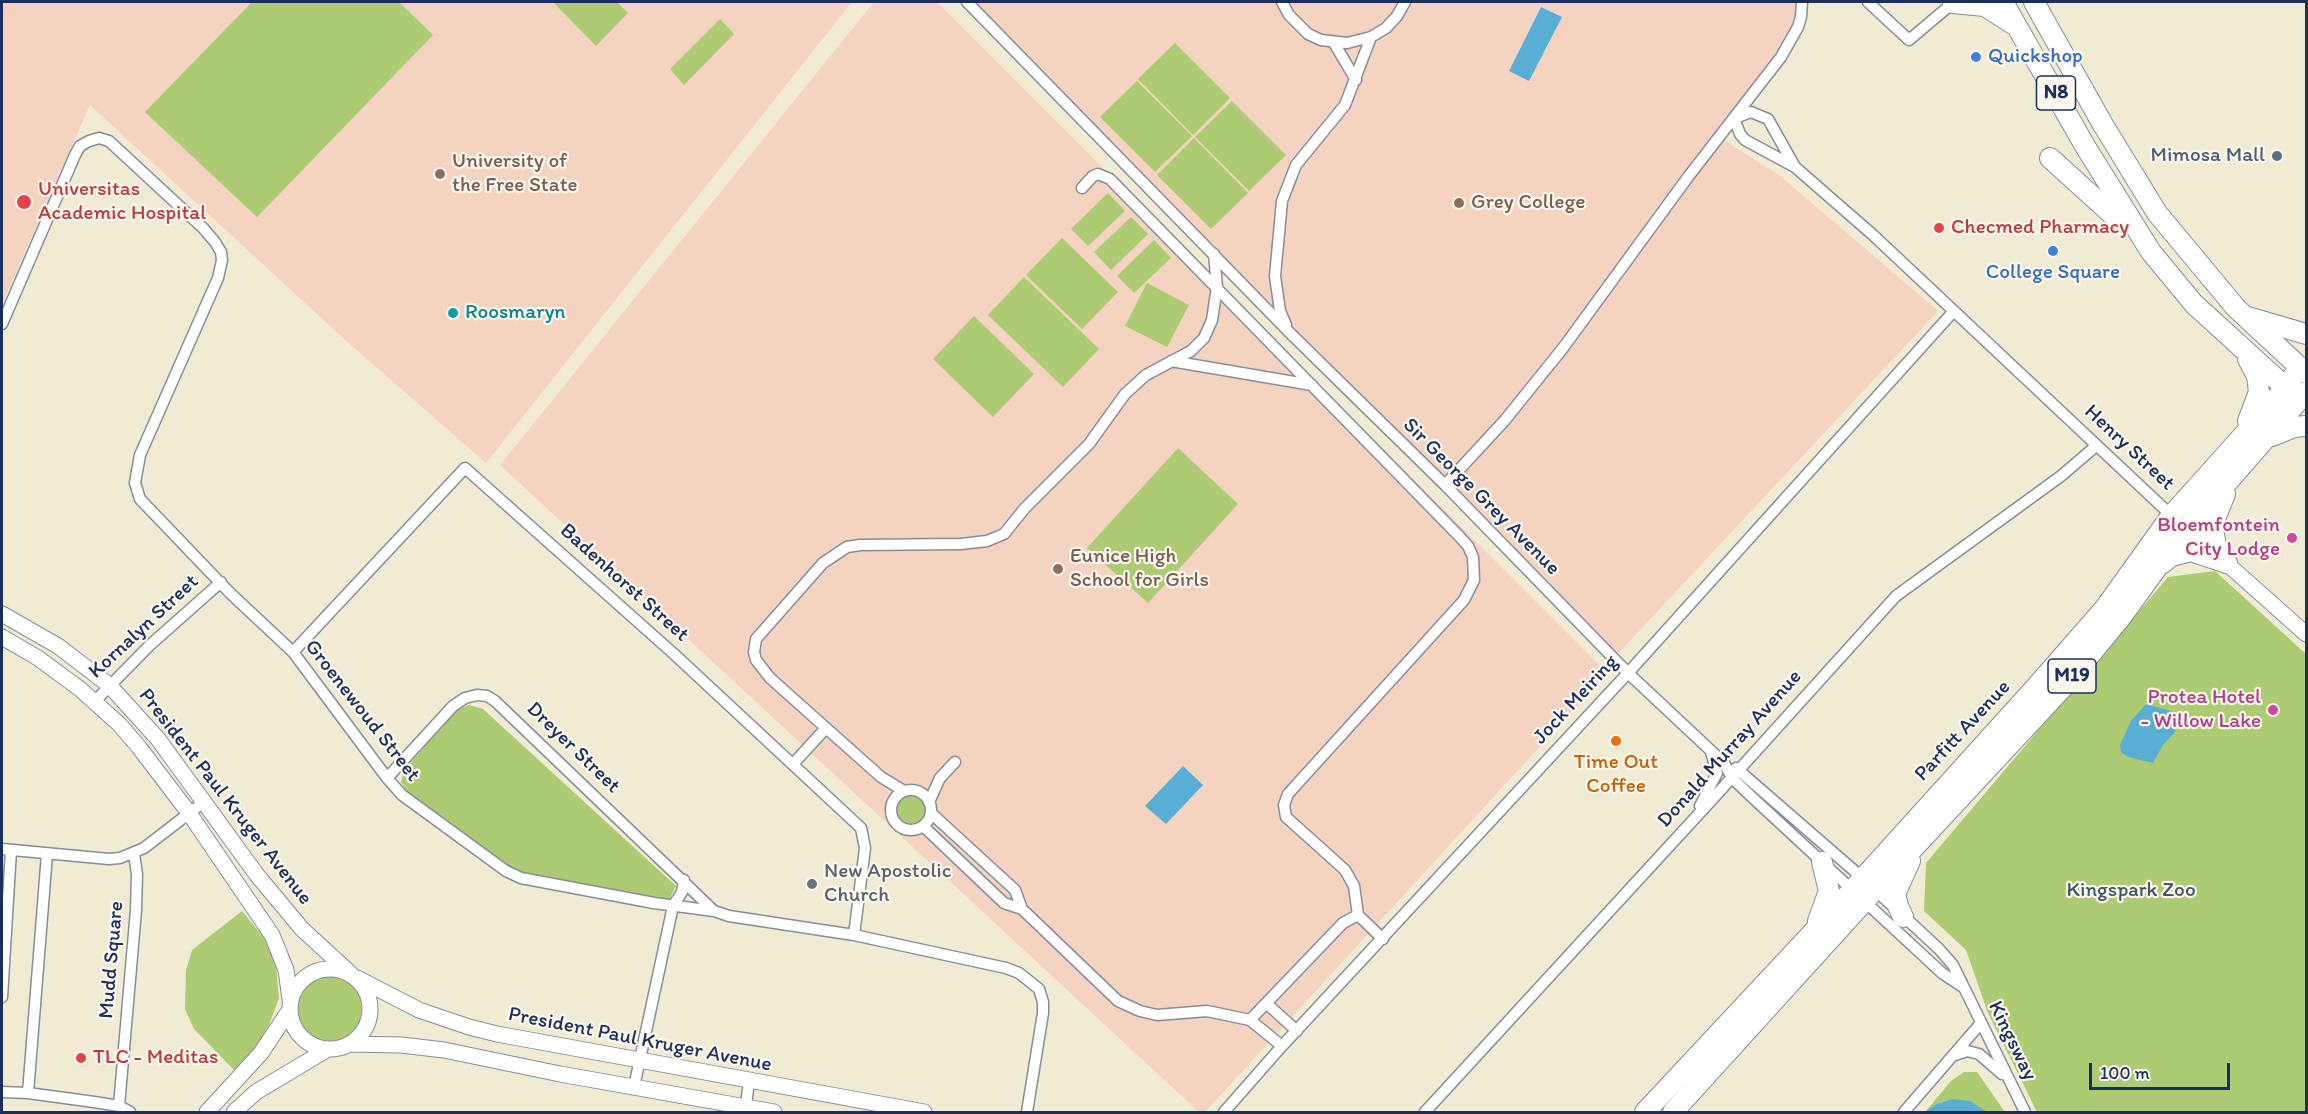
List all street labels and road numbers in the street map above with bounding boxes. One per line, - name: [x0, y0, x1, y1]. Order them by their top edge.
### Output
- road number: N8: [2036, 76, 2076, 110]
- street label: Henry Street: [2079, 400, 2179, 496]
- street label: Sir George Grey Avenue: [1397, 413, 1565, 581]
- street label: Badenhorst Street: [554, 518, 694, 648]
- street label: Kornalyn Street: [84, 570, 204, 684]
- street label: Groenewoud Street: [299, 635, 425, 787]
- street label: Jock Meiring: [1528, 650, 1624, 750]
- road number: M19: [2048, 659, 2096, 693]
- street label: Donald Murray Avenue: [1652, 665, 1808, 833]
- street label: Parfitt Avenue: [1910, 675, 2016, 787]
- street label: President Paul Kruger Avenue: [133, 684, 317, 910]
- street label: Dreyer Street: [521, 697, 625, 799]
- street label: Mudd Square: [94, 900, 130, 1020]
- street label: Kingsway: [1982, 997, 2042, 1085]
- street label: President Paul Kruger Avenue: [506, 1002, 774, 1078]

